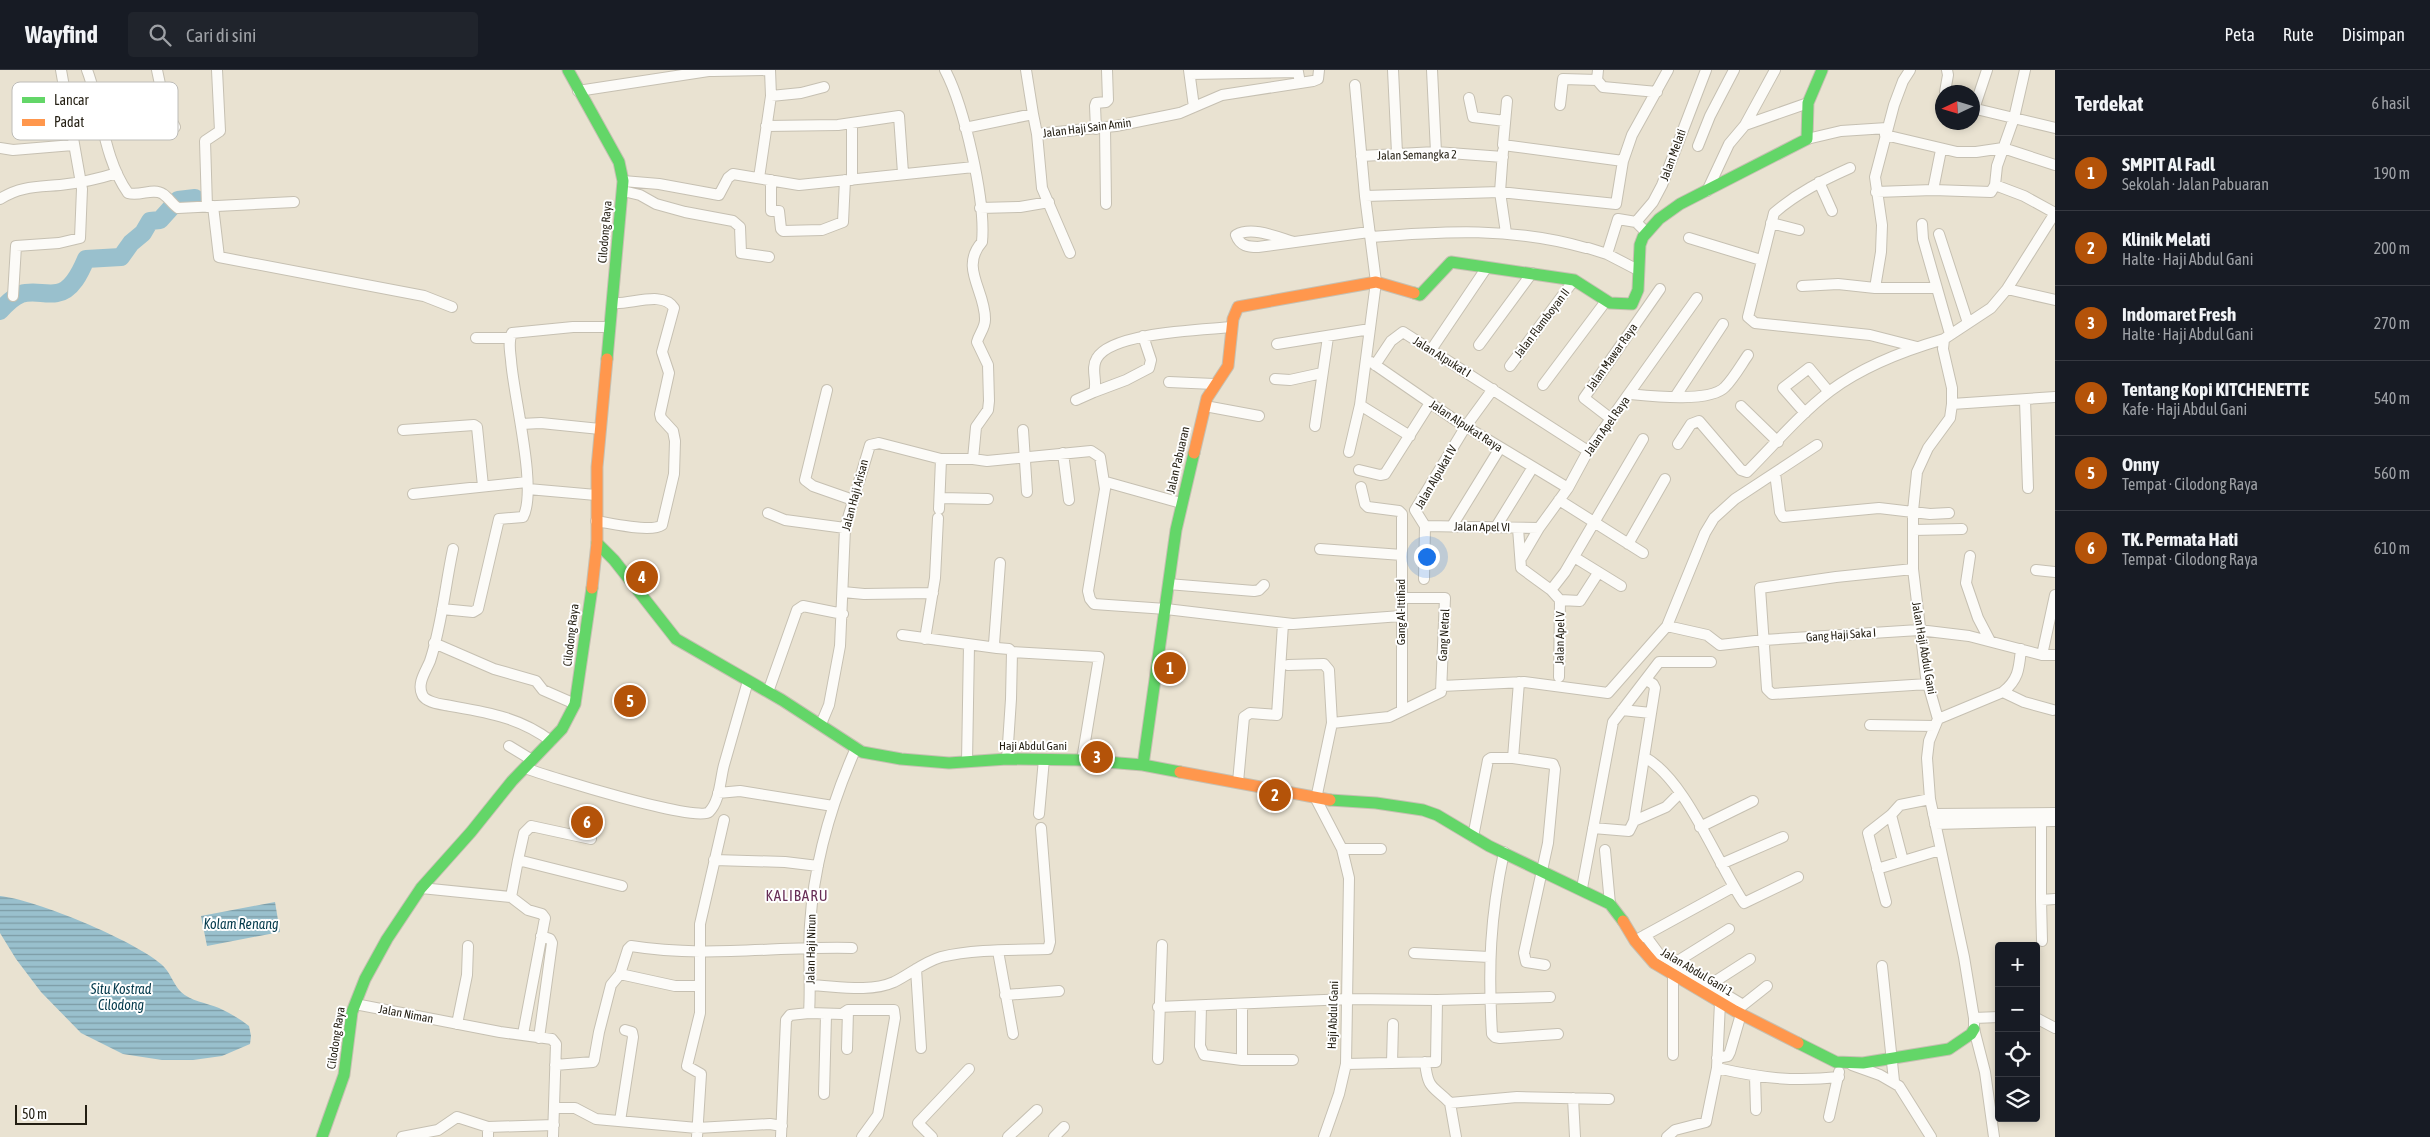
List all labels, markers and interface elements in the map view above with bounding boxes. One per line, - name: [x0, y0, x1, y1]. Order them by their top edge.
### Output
- search box: [128, 12, 478, 57]
- text: Wayfind: [25, 21, 98, 48]
- icon: search: [146, 21, 174, 49]
- text: Cari di sini: [186, 24, 257, 46]
- text: Peta: [2224, 24, 2255, 45]
- text: Rute: [2283, 24, 2314, 45]
- text: Disimpan: [2342, 24, 2405, 45]
- legend: [12, 82, 178, 140]
- north arrow: [1935, 85, 1980, 130]
- text: Terdekat: [2075, 91, 2143, 115]
- text: Lancar: [54, 92, 89, 108]
- text: 6 hasil: [2372, 94, 2410, 112]
- text: Padat: [54, 114, 84, 130]
- street label: Jalan Haji Sain Amin: [1042, 116, 1132, 140]
- street label: Jalan Melati: [1657, 127, 1689, 183]
- street label: Jalan Semangka 2: [1377, 147, 1457, 163]
- text: SMPIT Al Fadl: [2122, 153, 2215, 175]
- text: 1: [2087, 164, 2095, 182]
- text: 190 m: [2374, 164, 2410, 182]
- text: Sekolah · Jalan Pabuaran: [2122, 175, 2269, 193]
- street label: Cilodong Raya: [595, 200, 615, 264]
- text: Klinik Melati: [2122, 228, 2210, 250]
- text: 2: [2087, 239, 2095, 257]
- text: 200 m: [2374, 239, 2410, 257]
- text: Halte · Haji Abdul Gani: [2122, 250, 2253, 268]
- street label: Jalan Flamboyan II: [1511, 286, 1573, 360]
- text: Indomaret Fresh: [2122, 303, 2236, 325]
- text: 3: [2087, 314, 2095, 332]
- text: 270 m: [2374, 314, 2410, 332]
- street label: Jalan Mawar Raya: [1584, 321, 1640, 393]
- text: Halte · Haji Abdul Gani: [2122, 325, 2253, 343]
- street label: Jalan Alpukat I: [1411, 334, 1473, 380]
- text: Tentang Kopi KITCHENETTE: [2122, 378, 2309, 400]
- text: 4: [2087, 389, 2095, 407]
- text: 540 m: [2374, 389, 2410, 407]
- street label: Jalan Apel Raya: [1581, 394, 1633, 458]
- street label: Jalan Alpukat Raya: [1427, 397, 1505, 455]
- text: Kafe · Haji Abdul Gani: [2122, 400, 2247, 418]
- street label: Jalan Pabuaran: [1163, 425, 1193, 495]
- street label: Jalan Alpukat IV: [1412, 443, 1460, 511]
- text: Onny: [2122, 453, 2159, 475]
- street label: Jalan Haji Arisan: [839, 458, 871, 532]
- text: 5: [2087, 464, 2095, 482]
- text: 560 m: [2374, 464, 2410, 482]
- text: Tempat · Cilodong Raya: [2122, 475, 2258, 493]
- street label: Jalan Apel VI: [1454, 520, 1510, 534]
- text: TK. Permata Hati: [2122, 528, 2238, 550]
- text: 6: [2087, 539, 2095, 557]
- text: 610 m: [2374, 539, 2410, 557]
- your location: [1414, 544, 1440, 570]
- text: Tempat · Cilodong Raya: [2122, 550, 2258, 568]
- pin: 4: [626, 558, 658, 596]
- street label: Gang Al-Ittihad: [1394, 579, 1408, 645]
- street label: Jalan Haji Abdul Gani: [1909, 601, 1939, 695]
- street label: Cilodong Raya: [560, 603, 582, 667]
- street label: Gang Netral: [1436, 608, 1452, 662]
- street label: Jalan Apel V: [1553, 611, 1567, 665]
- street label: Gang Haji Saka I: [1805, 626, 1877, 644]
- pin: 1: [1154, 649, 1186, 687]
- pin: 5: [614, 682, 646, 720]
- pin: 3: [1081, 738, 1113, 776]
- street label: Haji Abdul Gani: [999, 739, 1067, 753]
- pin: 2: [1259, 776, 1291, 814]
- pin: 6: [571, 803, 603, 841]
- district label: KALIBARU: [765, 887, 829, 904]
- street label: Jalan Haji Nirun: [803, 914, 819, 984]
- water label: Kolam Renang: [203, 916, 279, 932]
- map controls: [1995, 942, 2040, 1122]
- button: +: [1995, 942, 2040, 987]
- street label: Jalan Abdul Gani 1: [1659, 945, 1736, 999]
- water label: Situ Kostrad Cilodong: [90, 981, 152, 1013]
- street label: Haji Abdul Gani: [1325, 981, 1341, 1049]
- button: −: [1995, 987, 2040, 1032]
- street label: Jalan Niman: [377, 1002, 435, 1026]
- street label: Cilodong Raya: [324, 1006, 348, 1070]
- button: locate: [1995, 1032, 2040, 1077]
- button: layers: [1995, 1077, 2040, 1122]
- scale bar: [15, 1102, 88, 1125]
- text: 50 m: [22, 1106, 47, 1122]

